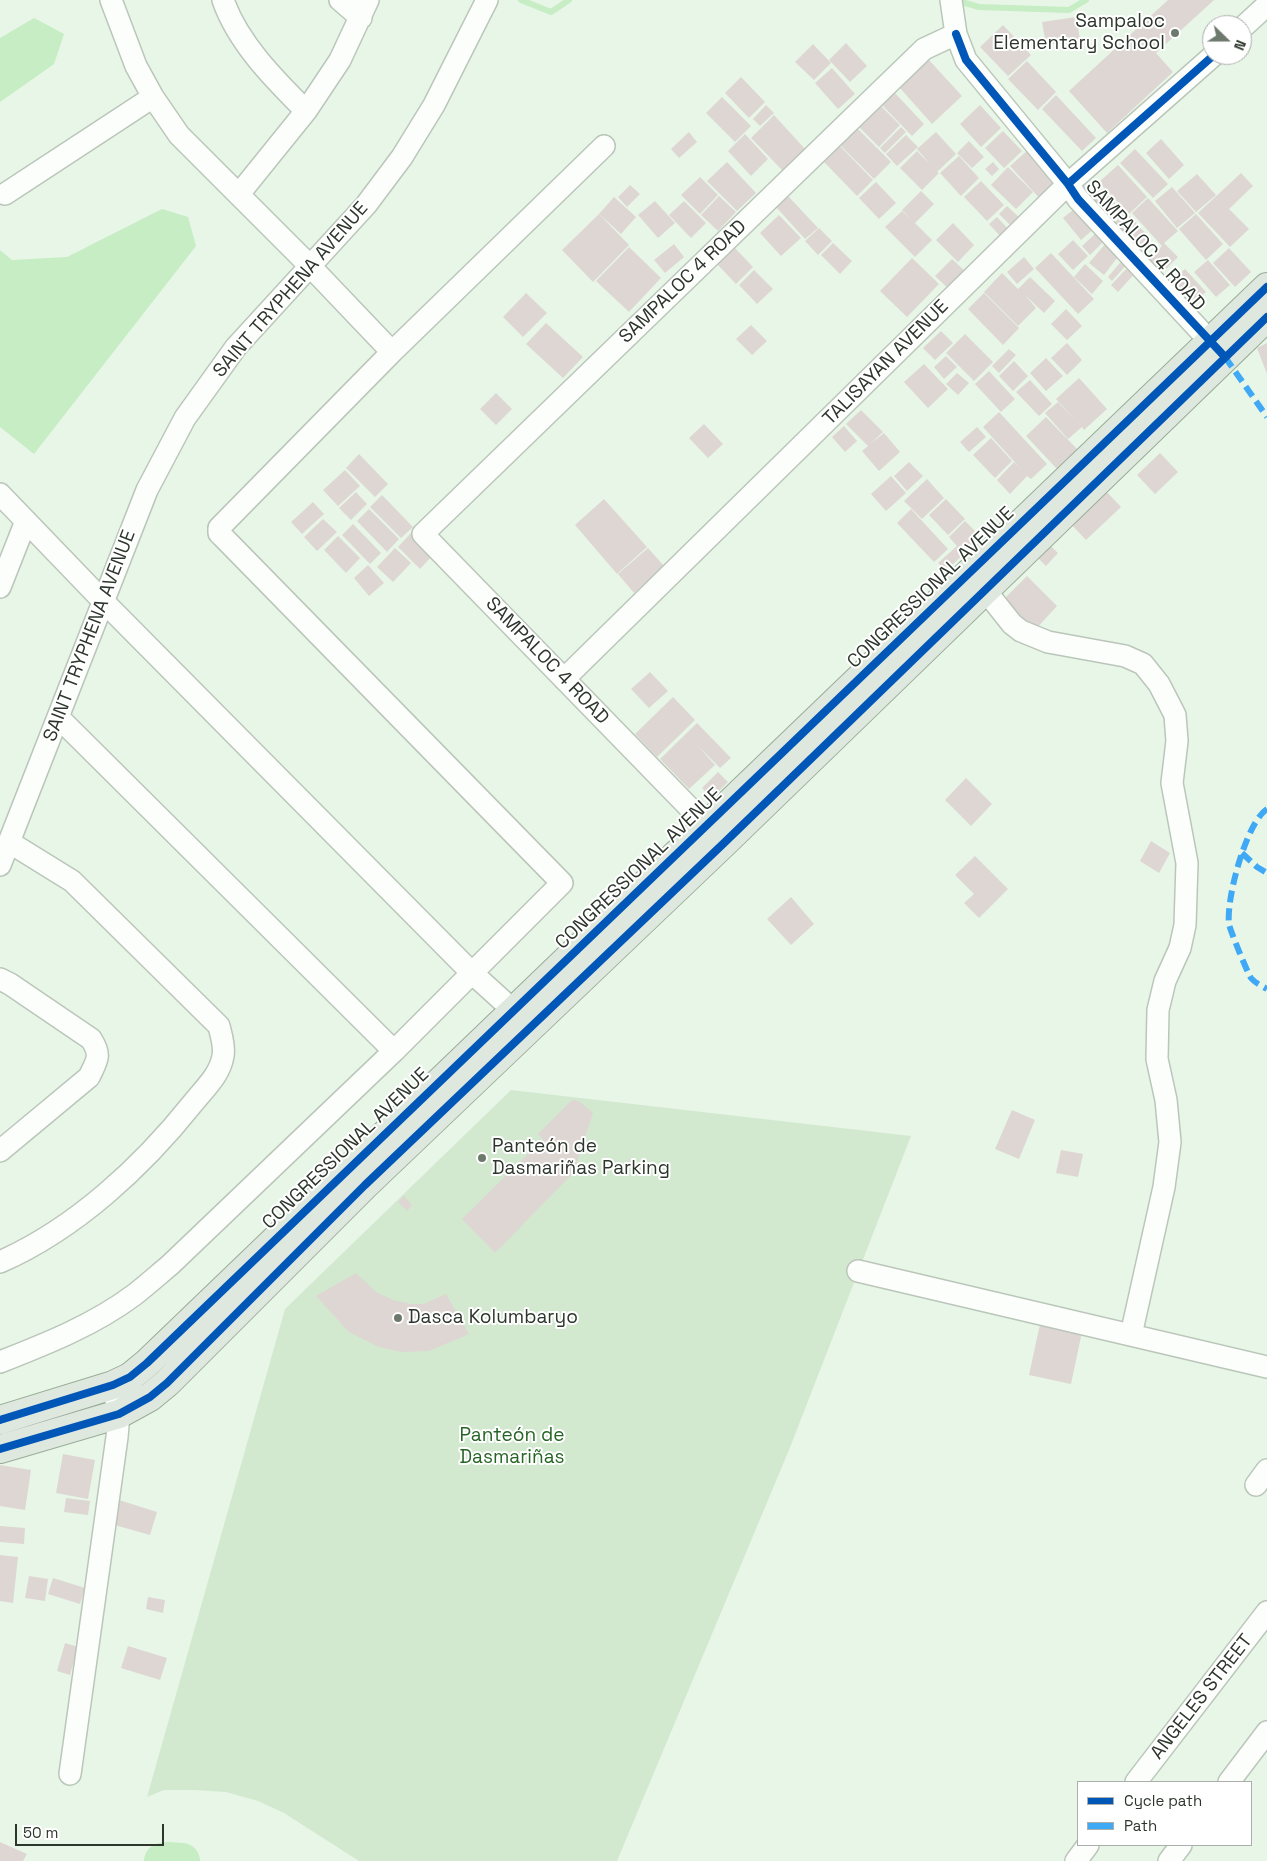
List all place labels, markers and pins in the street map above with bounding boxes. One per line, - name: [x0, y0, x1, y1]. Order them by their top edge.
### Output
- place label: Sampaloc Elementary School: [993, 11, 1165, 55]
- marker: Sampaloc Elementary School: [1169, 27, 1181, 39]
- place label: Panteón de Dasmariñas Parking: [492, 1136, 670, 1180]
- marker: Panteón de Dasmariñas Parking: [476, 1152, 488, 1164]
- place label: Dasca Kolumbaryo: [408, 1307, 578, 1329]
- marker: Dasca Kolumbaryo: [392, 1312, 404, 1324]

